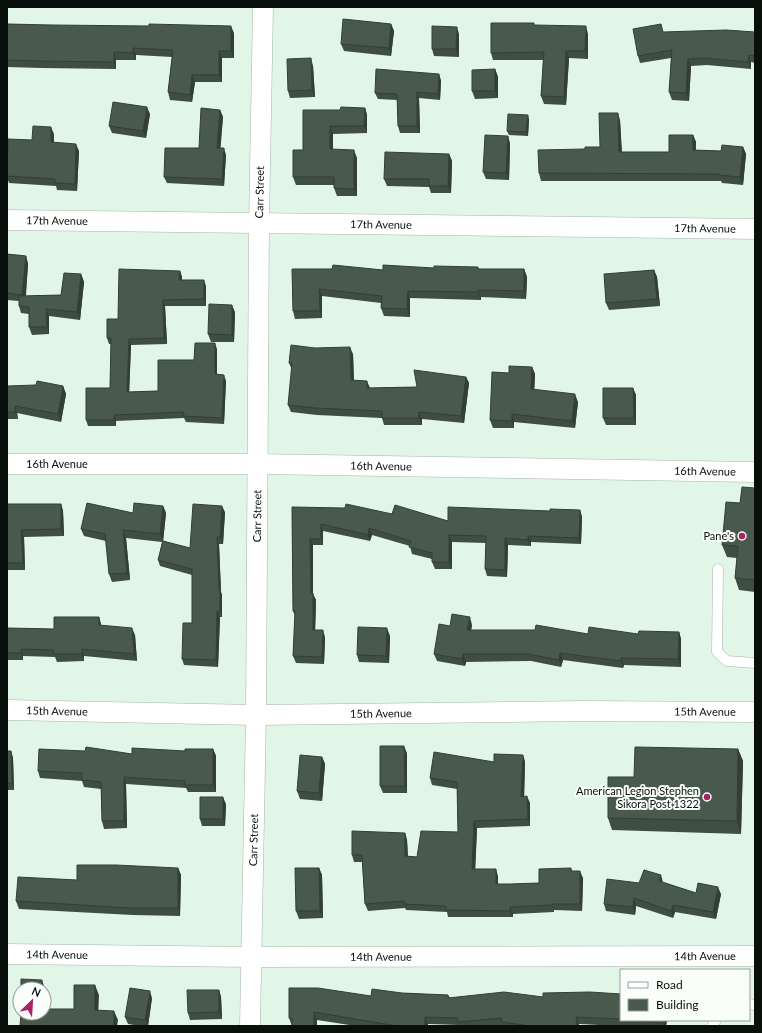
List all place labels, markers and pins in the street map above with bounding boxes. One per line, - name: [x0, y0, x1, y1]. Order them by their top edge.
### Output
- place label: Pane's: [703, 529, 734, 542]
- marker: Pane's: [737, 531, 747, 541]
- place label: American Legion Stephen Sikora Post 1322: [576, 784, 699, 810]
- marker: American Legion Stephen Sikora Post 1322: [702, 792, 712, 802]

